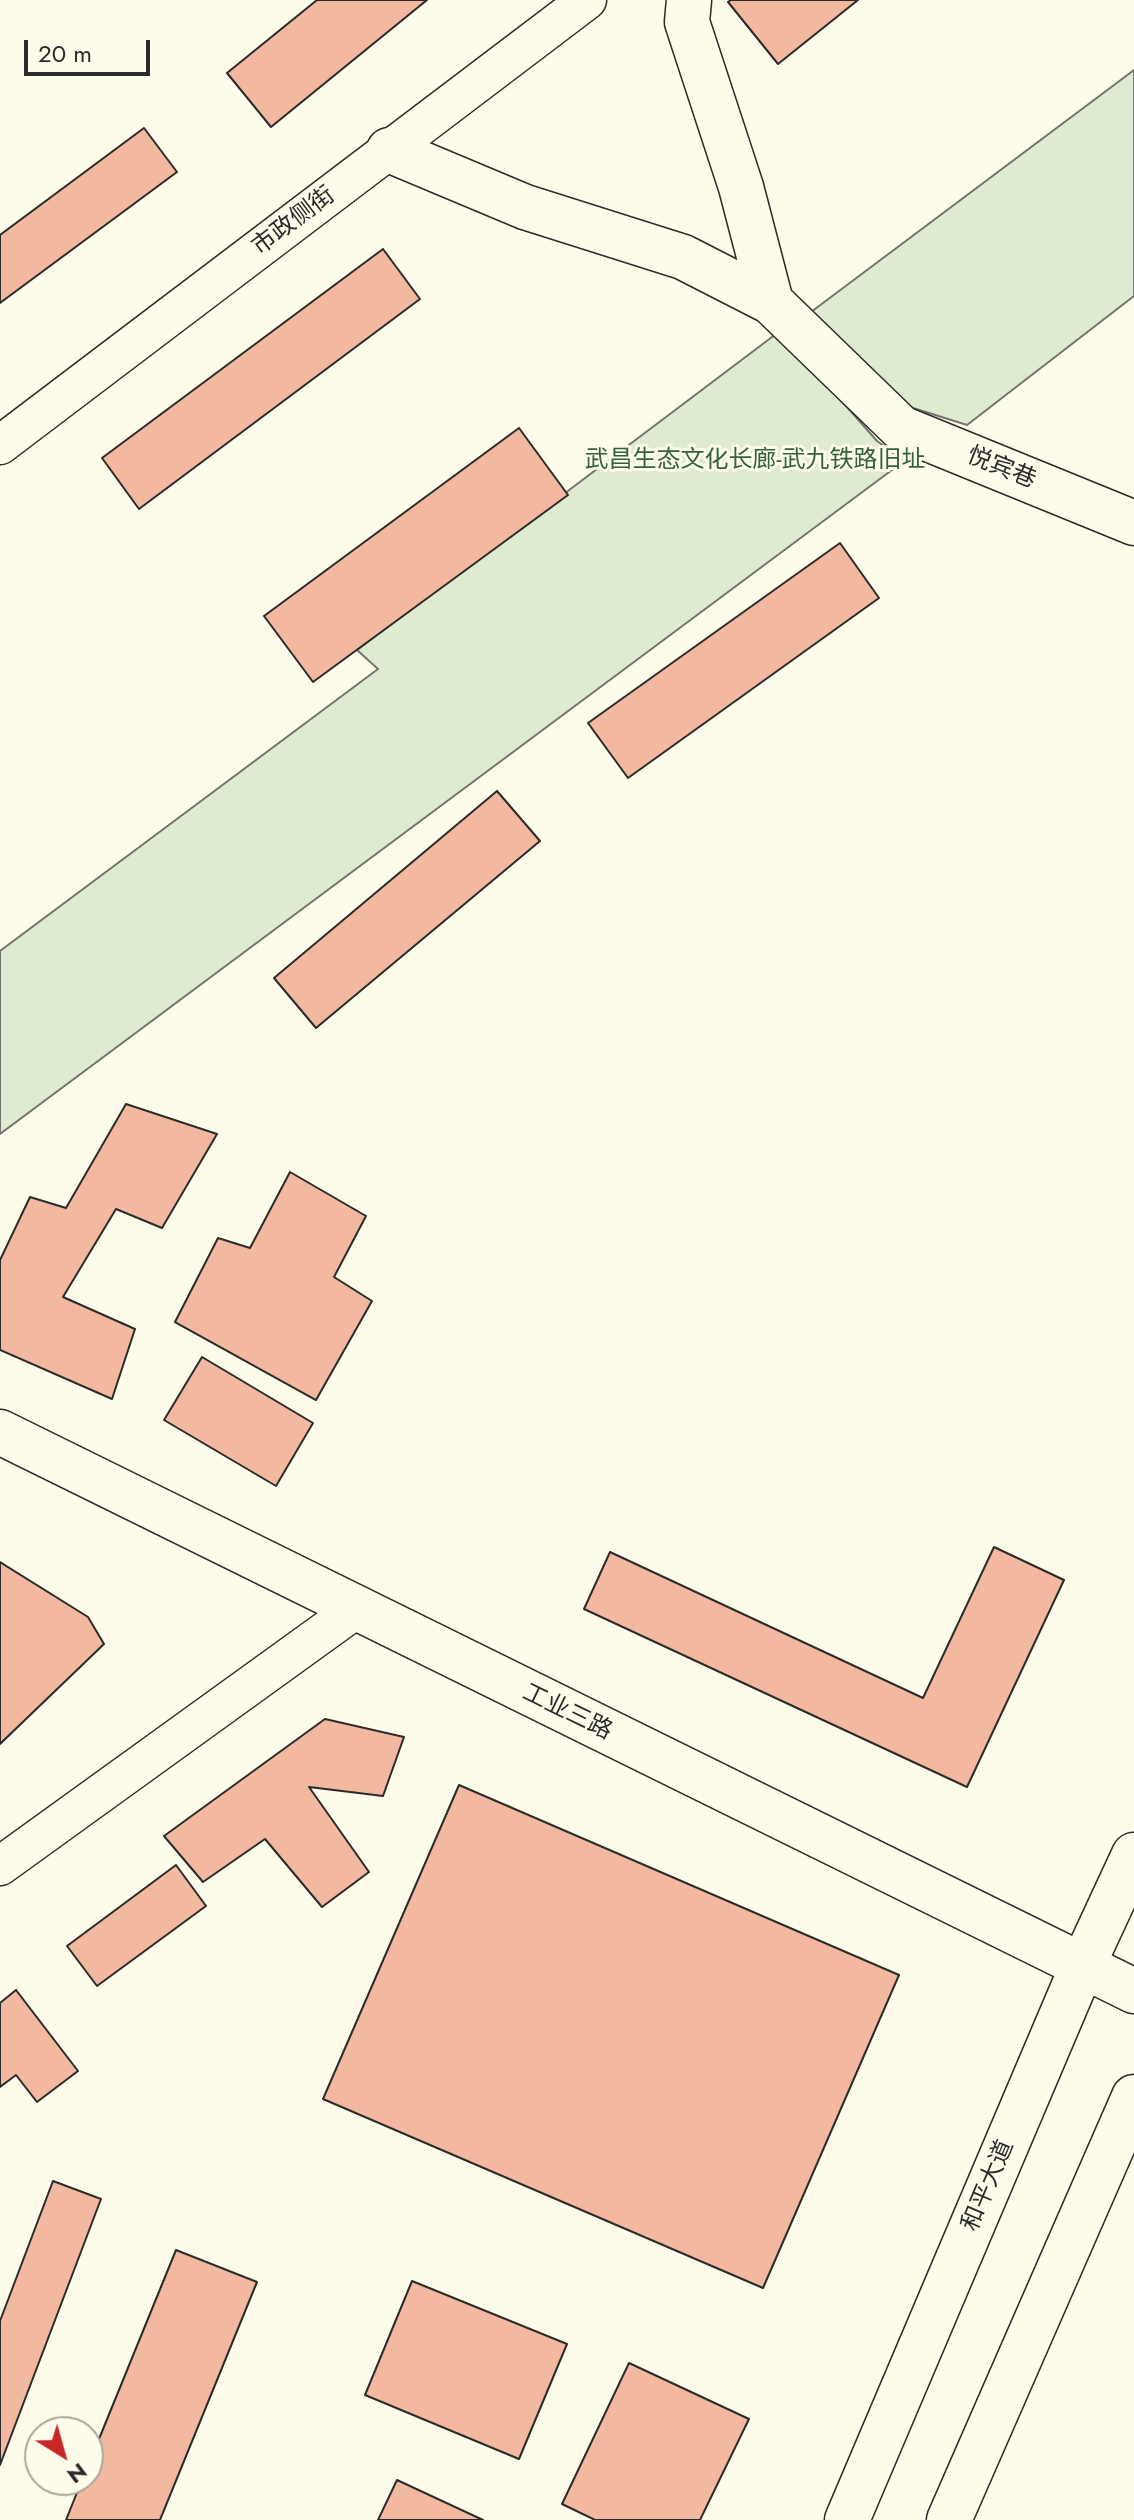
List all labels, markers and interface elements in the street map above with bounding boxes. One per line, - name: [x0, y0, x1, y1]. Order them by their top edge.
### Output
- scale bar: [28, 24, 154, 74]
- text: 20 m: [38, 36, 92, 71]
- street label: 市政侧街: [247, 182, 341, 262]
- street label: 悦宾巷: [962, 442, 1040, 496]
- park label: 武昌生态文化长廊-武九铁路旧址: [584, 447, 926, 475]
- street label: 工业三路: [518, 1679, 616, 1747]
- street label: 和平大道: [957, 2136, 1021, 2236]
- north arrow: [24, 2416, 104, 2496]
- text: N: [61, 2456, 94, 2492]

